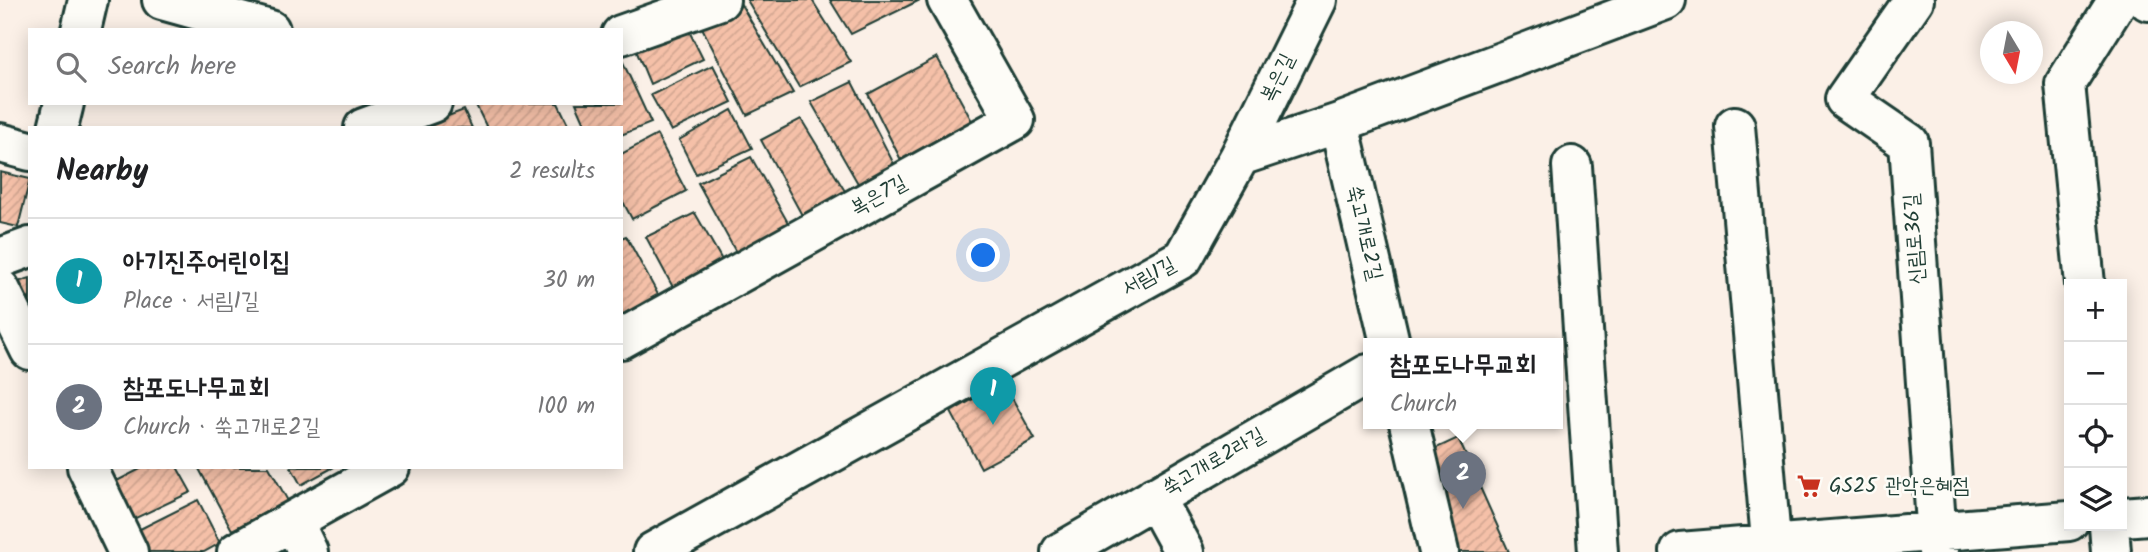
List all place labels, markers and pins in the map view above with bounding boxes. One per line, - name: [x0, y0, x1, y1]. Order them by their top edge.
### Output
- pin: 1: [970, 367, 1016, 425]
- pin: 2: [1440, 451, 1486, 509]
- place label: GS25 관악은혜점: [1829, 470, 1969, 503]
- supermarket icon: GS25 관악은혜점: [1795, 472, 1823, 500]

